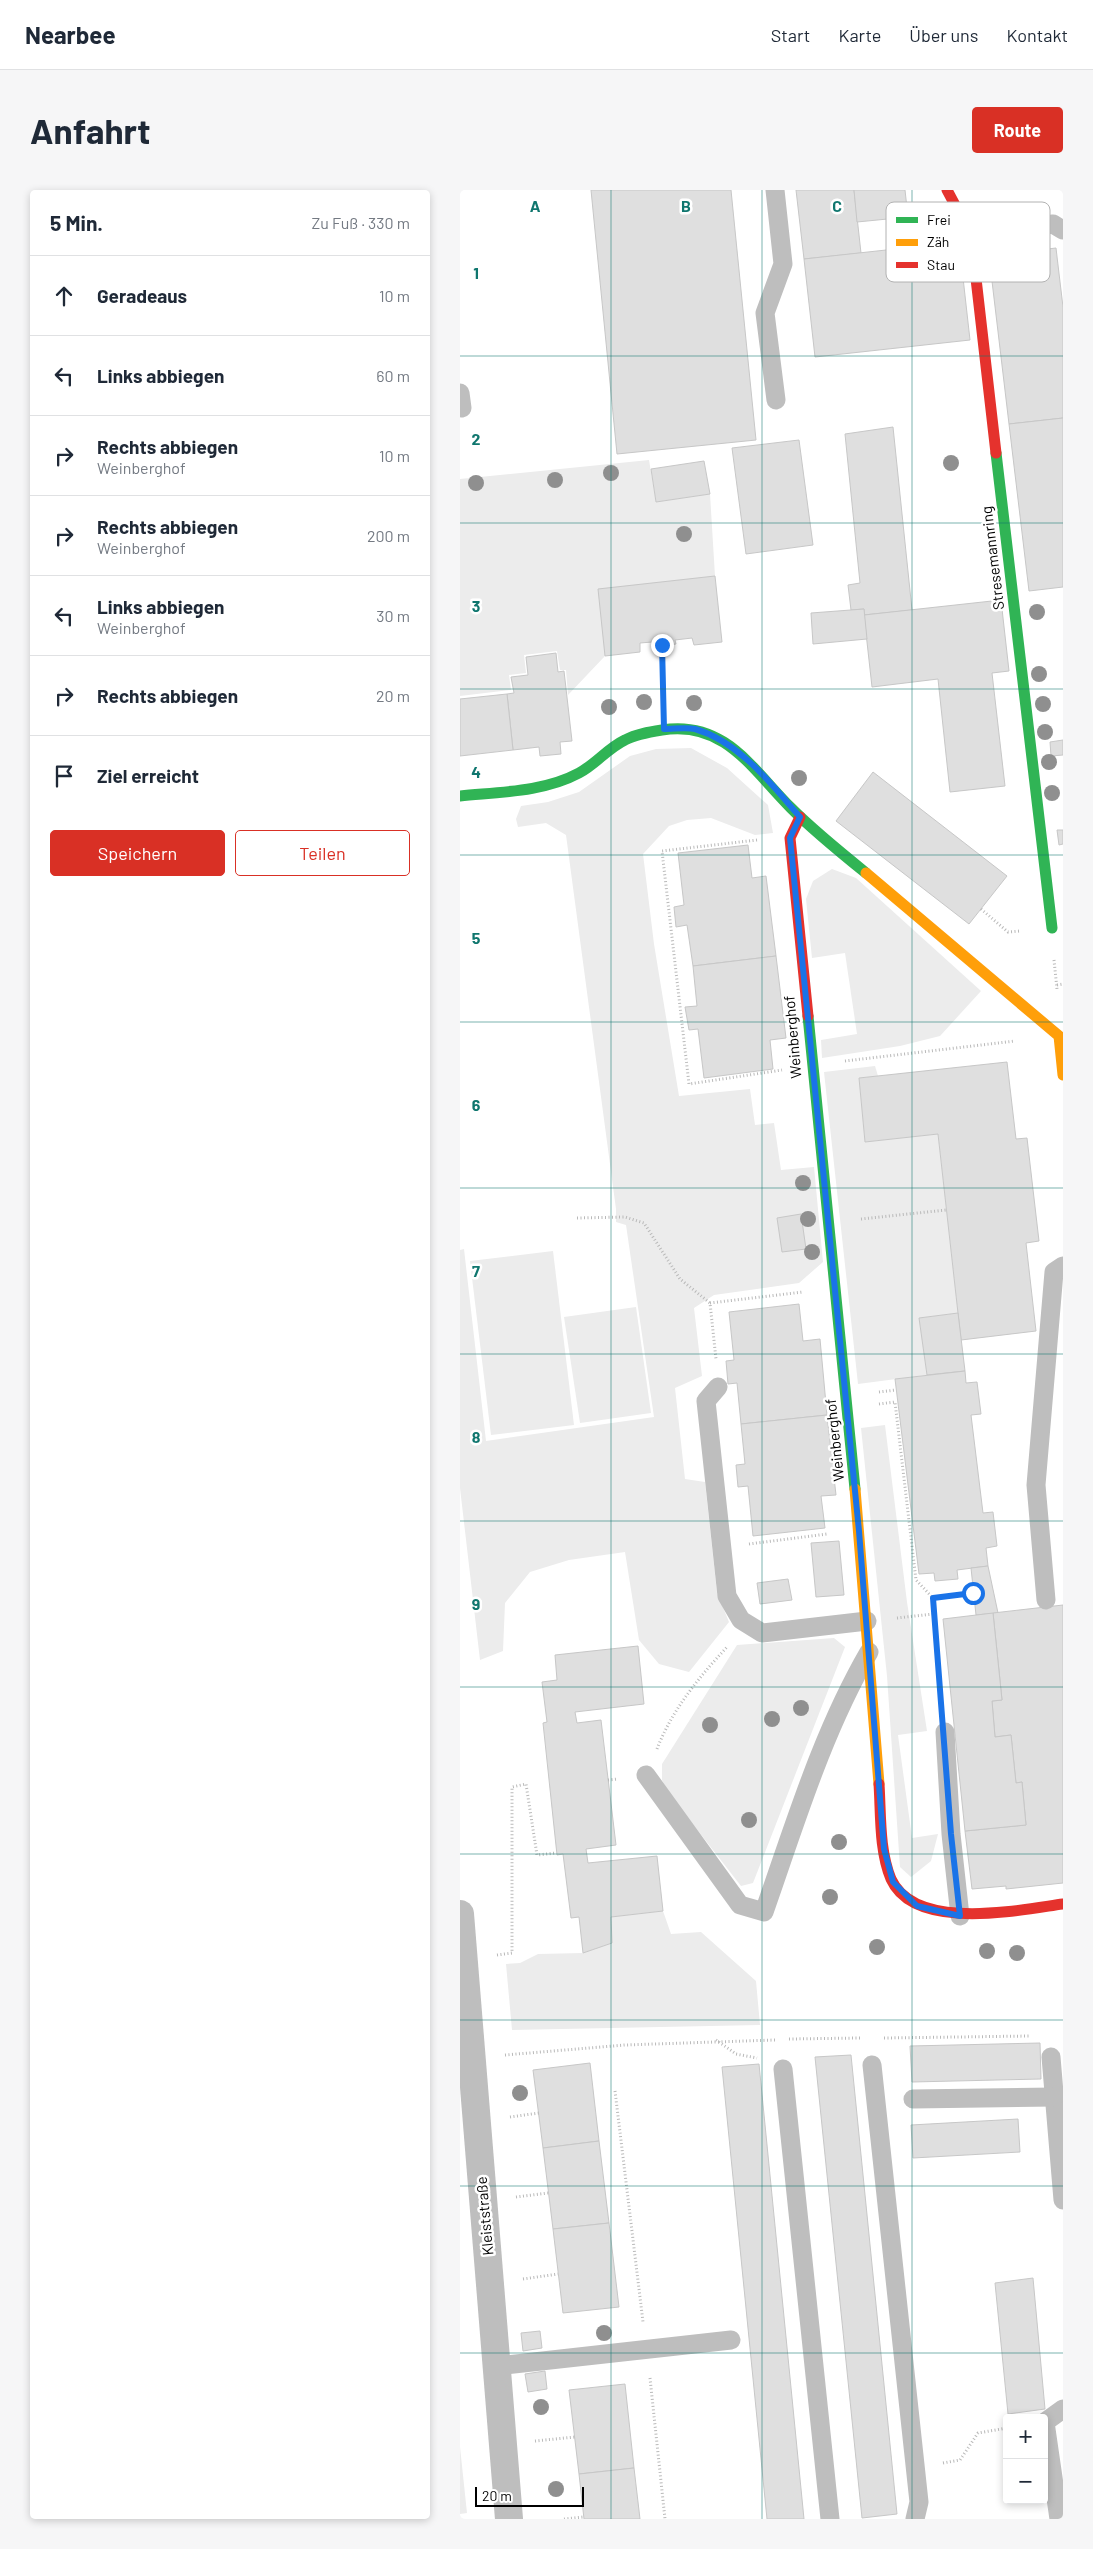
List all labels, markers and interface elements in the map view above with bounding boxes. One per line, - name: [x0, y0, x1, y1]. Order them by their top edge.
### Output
- text: Nearbee: [25, 20, 116, 49]
- text: Start: [771, 24, 810, 46]
- text: Karte: [838, 24, 881, 46]
- text: Über uns: [909, 24, 978, 46]
- text: Kontakt: [1006, 24, 1068, 46]
- button: Route: [972, 107, 1063, 153]
- text: Anfahrt: [30, 109, 150, 151]
- text: A: [530, 196, 541, 215]
- text: B: [681, 196, 691, 215]
- text: C: [832, 196, 842, 215]
- legend: [886, 202, 1050, 282]
- text: 5 Min.: [50, 210, 103, 235]
- text: Frei: [927, 211, 951, 228]
- text: Zu Fuß · 330 m: [311, 213, 410, 232]
- text: Zäh: [927, 233, 949, 250]
- text: Stau: [927, 256, 955, 273]
- text: 1: [473, 263, 479, 282]
- icon: ahead: [50, 282, 78, 310]
- text: Geradeaus: [97, 284, 187, 307]
- text: 10 m: [379, 286, 410, 305]
- icon: left: [50, 362, 78, 390]
- text: Links abbiegen: [97, 364, 224, 387]
- text: 60 m: [376, 366, 410, 385]
- text: 2: [472, 429, 481, 448]
- text: Rechts abbiegen: [97, 435, 238, 458]
- icon: right: [50, 442, 78, 470]
- text: 10 m: [379, 446, 410, 465]
- text: Weinberghof: [97, 458, 186, 477]
- street label: Stresemannring: [977, 505, 1007, 611]
- text: Rechts abbiegen: [97, 515, 238, 538]
- icon: right: [50, 522, 78, 550]
- text: 200 m: [367, 526, 410, 545]
- text: Weinberghof: [97, 538, 186, 557]
- text: Links abbiegen: [97, 595, 224, 618]
- text: 3: [472, 596, 480, 615]
- icon: left: [50, 602, 78, 630]
- text: 30 m: [376, 606, 410, 625]
- text: Weinberghof: [97, 618, 186, 637]
- route end: [651, 634, 674, 657]
- icon: right: [50, 682, 78, 710]
- text: Rechts abbiegen: [97, 684, 238, 707]
- text: 20 m: [376, 686, 410, 705]
- icon: arrive: [50, 762, 78, 790]
- text: 4: [471, 762, 481, 781]
- text: Ziel erreicht: [97, 764, 199, 787]
- button: Speichern: [50, 830, 225, 876]
- button: Teilen: [235, 830, 410, 876]
- text: 5: [472, 928, 481, 947]
- street label: Weinberghof: [779, 995, 805, 1079]
- text: 6: [472, 1095, 481, 1114]
- text: 7: [472, 1261, 480, 1280]
- street label: Weinberghof: [821, 1398, 847, 1482]
- text: 8: [472, 1427, 481, 1446]
- route start: [962, 1582, 985, 1605]
- text: 9: [472, 1594, 480, 1613]
- street label: Kleiststraße: [472, 2176, 496, 2256]
- map controls: [1003, 2414, 1048, 2504]
- button: +: [1003, 2414, 1048, 2459]
- button: −: [1003, 2459, 1048, 2504]
- scale bar: [475, 2484, 584, 2507]
- text: 20 m: [482, 2487, 512, 2504]

